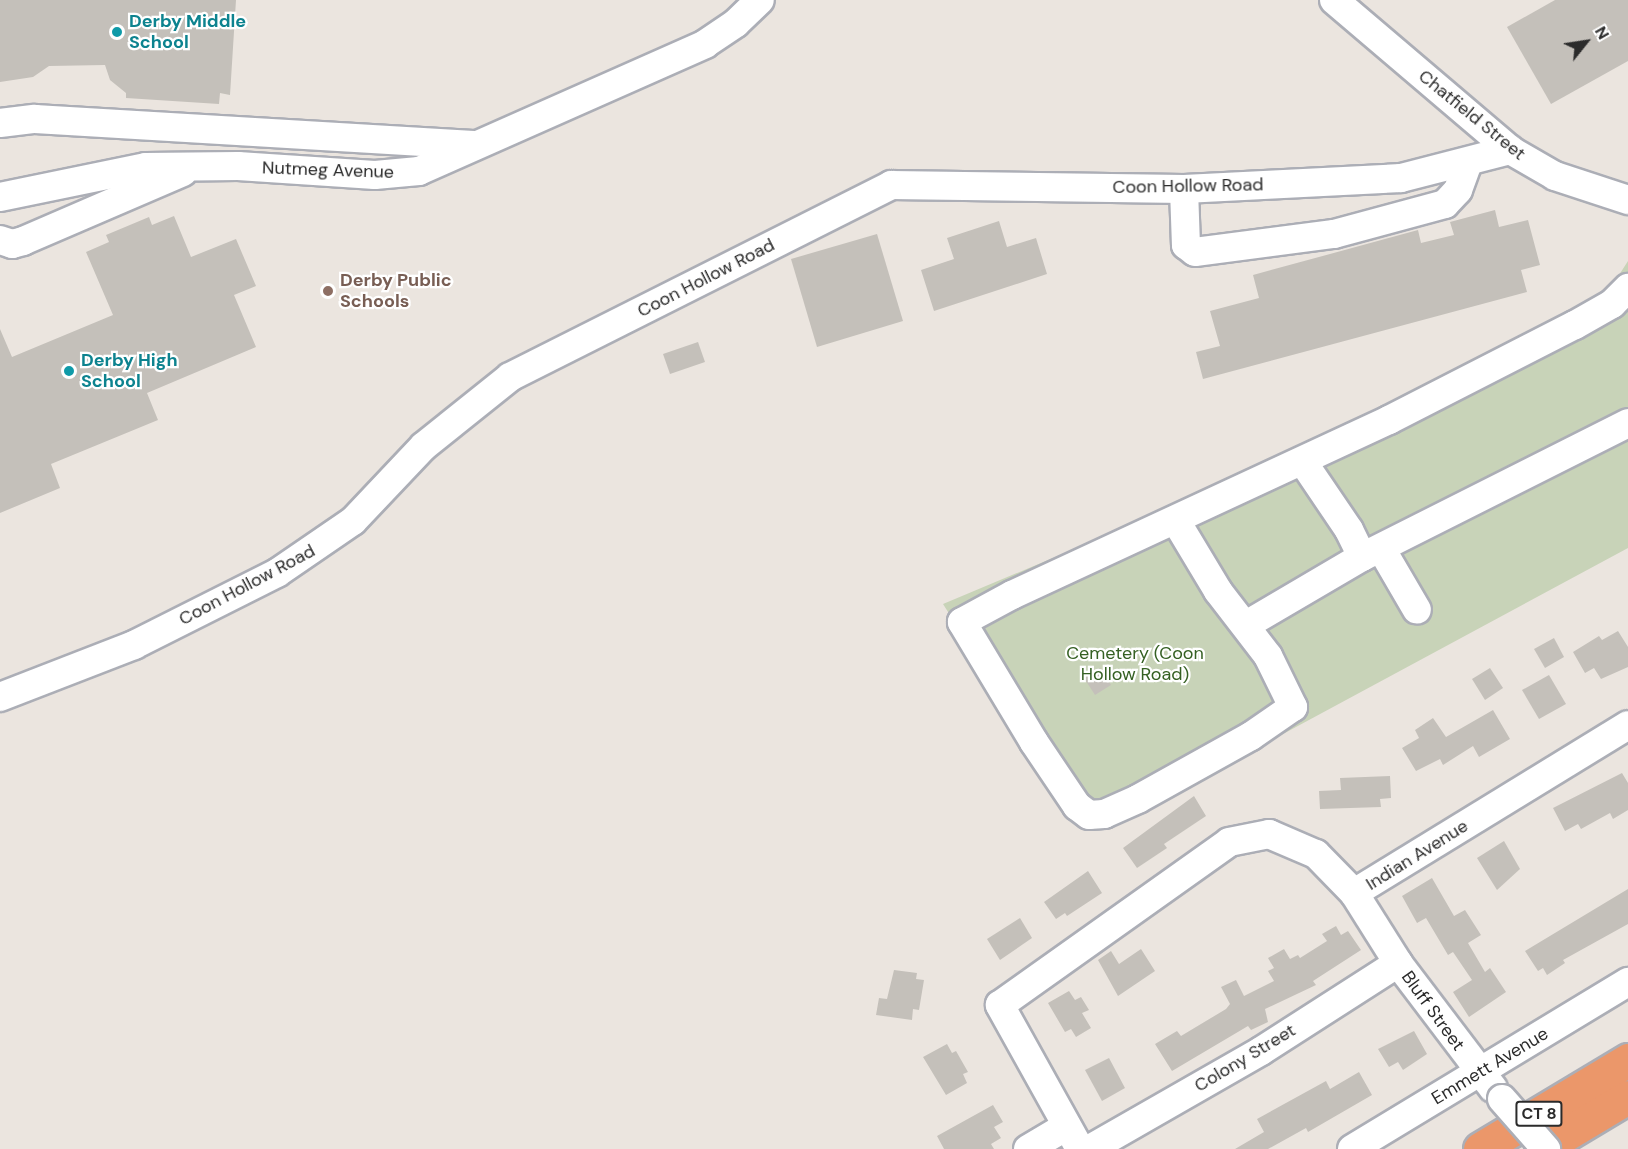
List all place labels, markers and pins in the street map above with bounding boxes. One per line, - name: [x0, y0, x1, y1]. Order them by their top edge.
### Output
- place label: Derby Middle School: [129, 11, 246, 54]
- marker: Derby Middle School: [110, 25, 124, 39]
- place label: Derby Public Schools: [340, 270, 452, 312]
- marker: Derby Public Schools: [321, 284, 335, 298]
- place label: Derby High School: [81, 350, 178, 392]
- marker: Derby High School: [62, 364, 76, 378]

